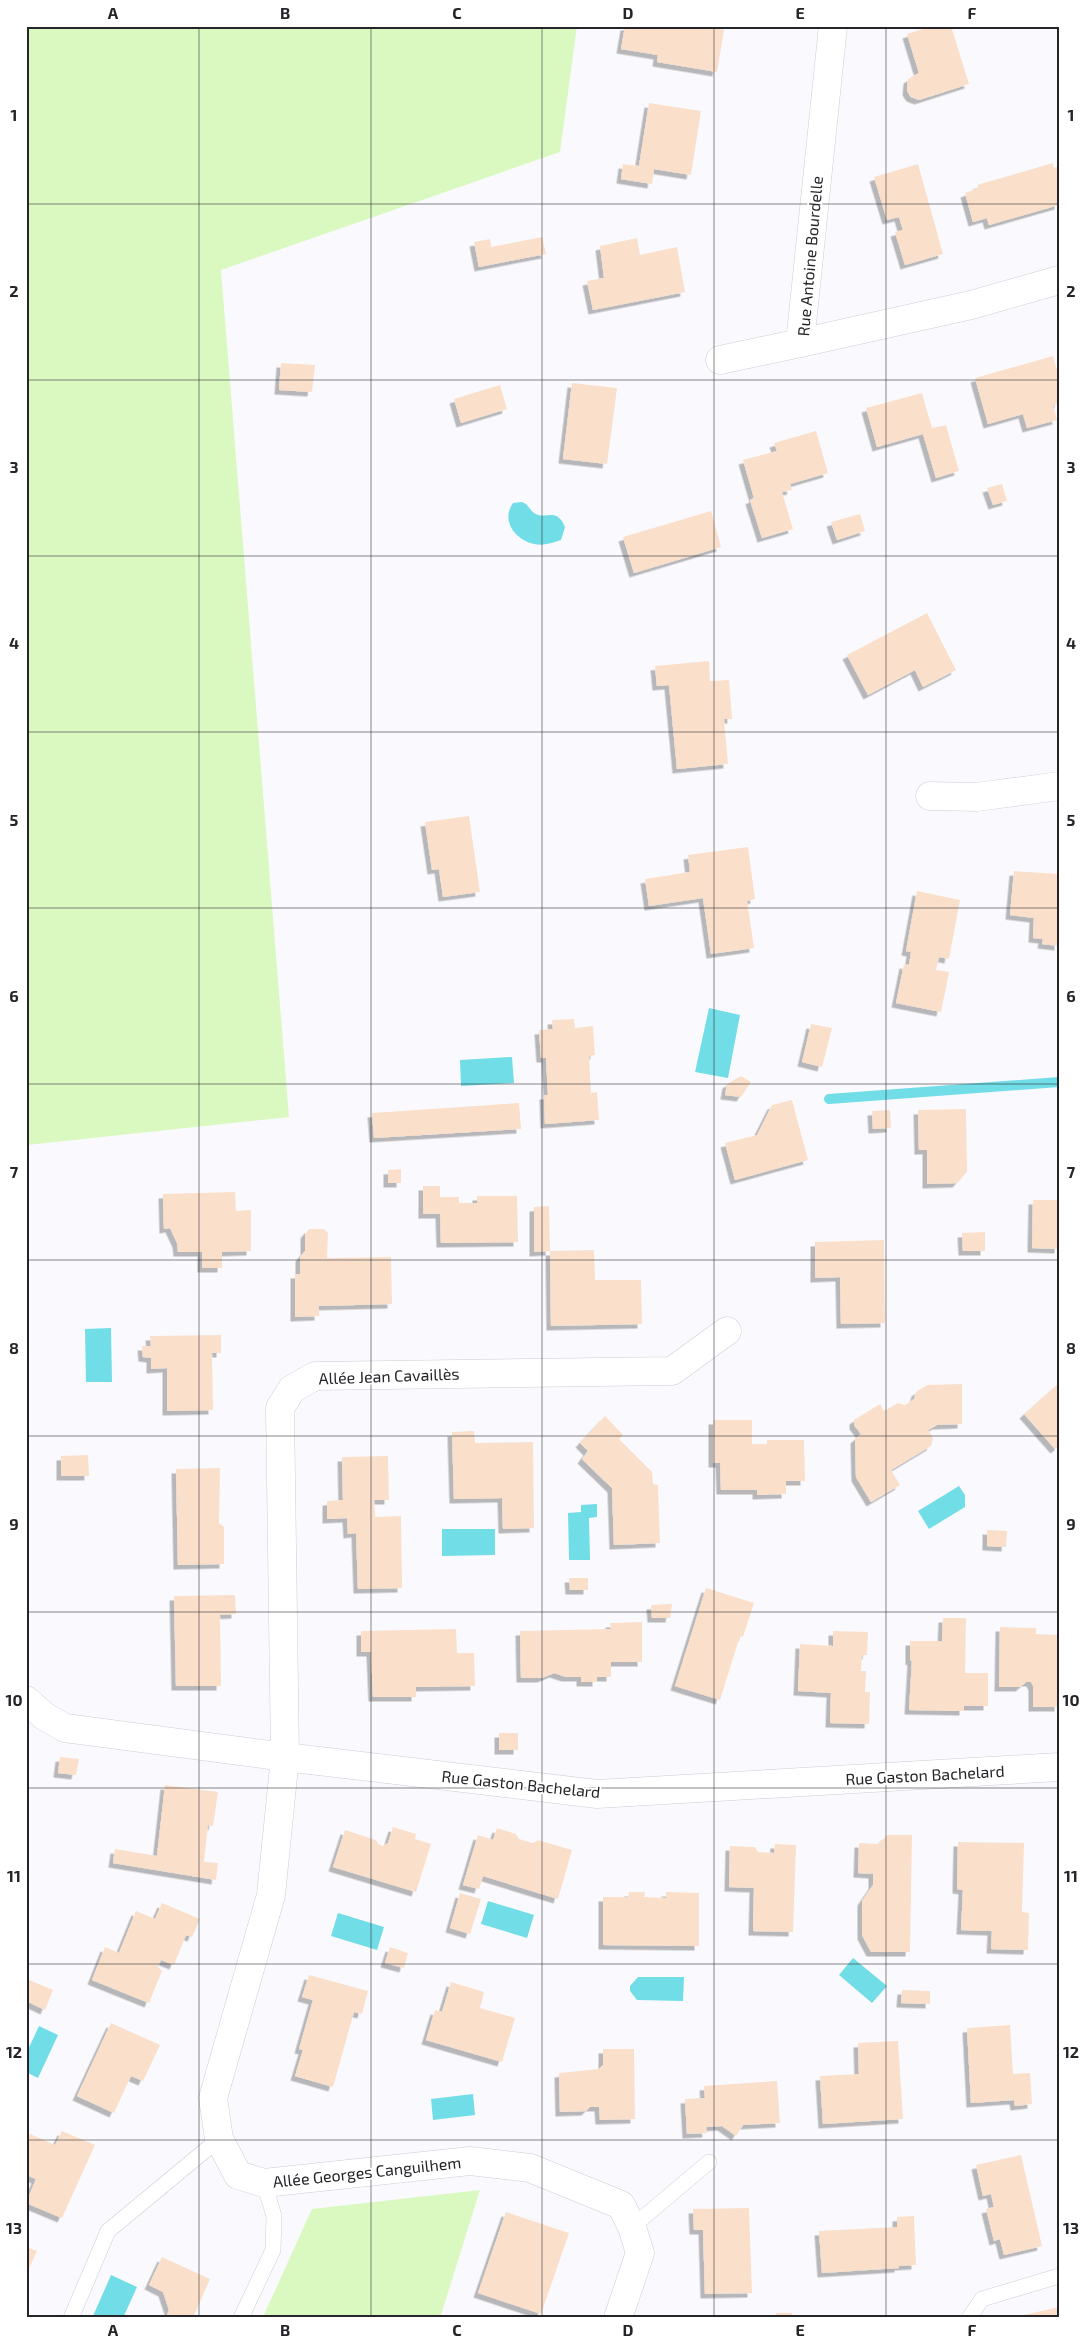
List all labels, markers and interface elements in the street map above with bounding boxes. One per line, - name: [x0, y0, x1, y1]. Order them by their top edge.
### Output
- text: A: [108, 3, 119, 22]
- text: B: [280, 3, 290, 22]
- text: C: [452, 3, 462, 22]
- text: D: [623, 3, 634, 22]
- text: E: [795, 3, 805, 22]
- text: F: [968, 3, 977, 22]
- text: 1: [11, 105, 17, 124]
- text: 1: [1068, 105, 1074, 124]
- street label: Rue Antoine Bourdelle: [793, 175, 826, 337]
- text: 2: [9, 281, 19, 300]
- text: 2: [1066, 281, 1076, 300]
- text: 3: [9, 457, 19, 476]
- text: 3: [1066, 457, 1076, 476]
- text: 4: [9, 633, 19, 652]
- text: 4: [1066, 633, 1076, 652]
- text: 5: [10, 810, 19, 829]
- text: 5: [1067, 810, 1076, 829]
- text: 6: [9, 986, 19, 1005]
- text: 6: [1066, 986, 1076, 1005]
- text: 7: [10, 1162, 19, 1181]
- text: 7: [1067, 1162, 1076, 1181]
- text: 8: [9, 1338, 19, 1357]
- text: 8: [1066, 1338, 1076, 1357]
- street label: Allée Jean Cavaillès: [318, 1364, 460, 1387]
- text: 9: [9, 1514, 19, 1533]
- text: 9: [1066, 1514, 1076, 1533]
- text: 10: [5, 1690, 23, 1709]
- text: 10: [1062, 1690, 1080, 1709]
- street label: Rue Gaston Bachelard: [845, 1761, 1005, 1788]
- street label: Rue Gaston Bachelard: [441, 1766, 601, 1801]
- text: 11: [7, 1866, 21, 1885]
- text: 11: [1064, 1866, 1078, 1885]
- text: 12: [6, 2042, 22, 2061]
- text: 12: [1063, 2042, 1079, 2061]
- street label: Allée Georges Canguilhem: [272, 2152, 462, 2191]
- text: 13: [6, 2218, 22, 2237]
- text: 13: [1063, 2218, 1079, 2237]
- text: A: [108, 2320, 119, 2339]
- text: B: [280, 2320, 290, 2339]
- text: C: [452, 2320, 462, 2339]
- text: D: [623, 2320, 634, 2339]
- text: E: [795, 2320, 805, 2339]
- text: F: [968, 2320, 977, 2339]

